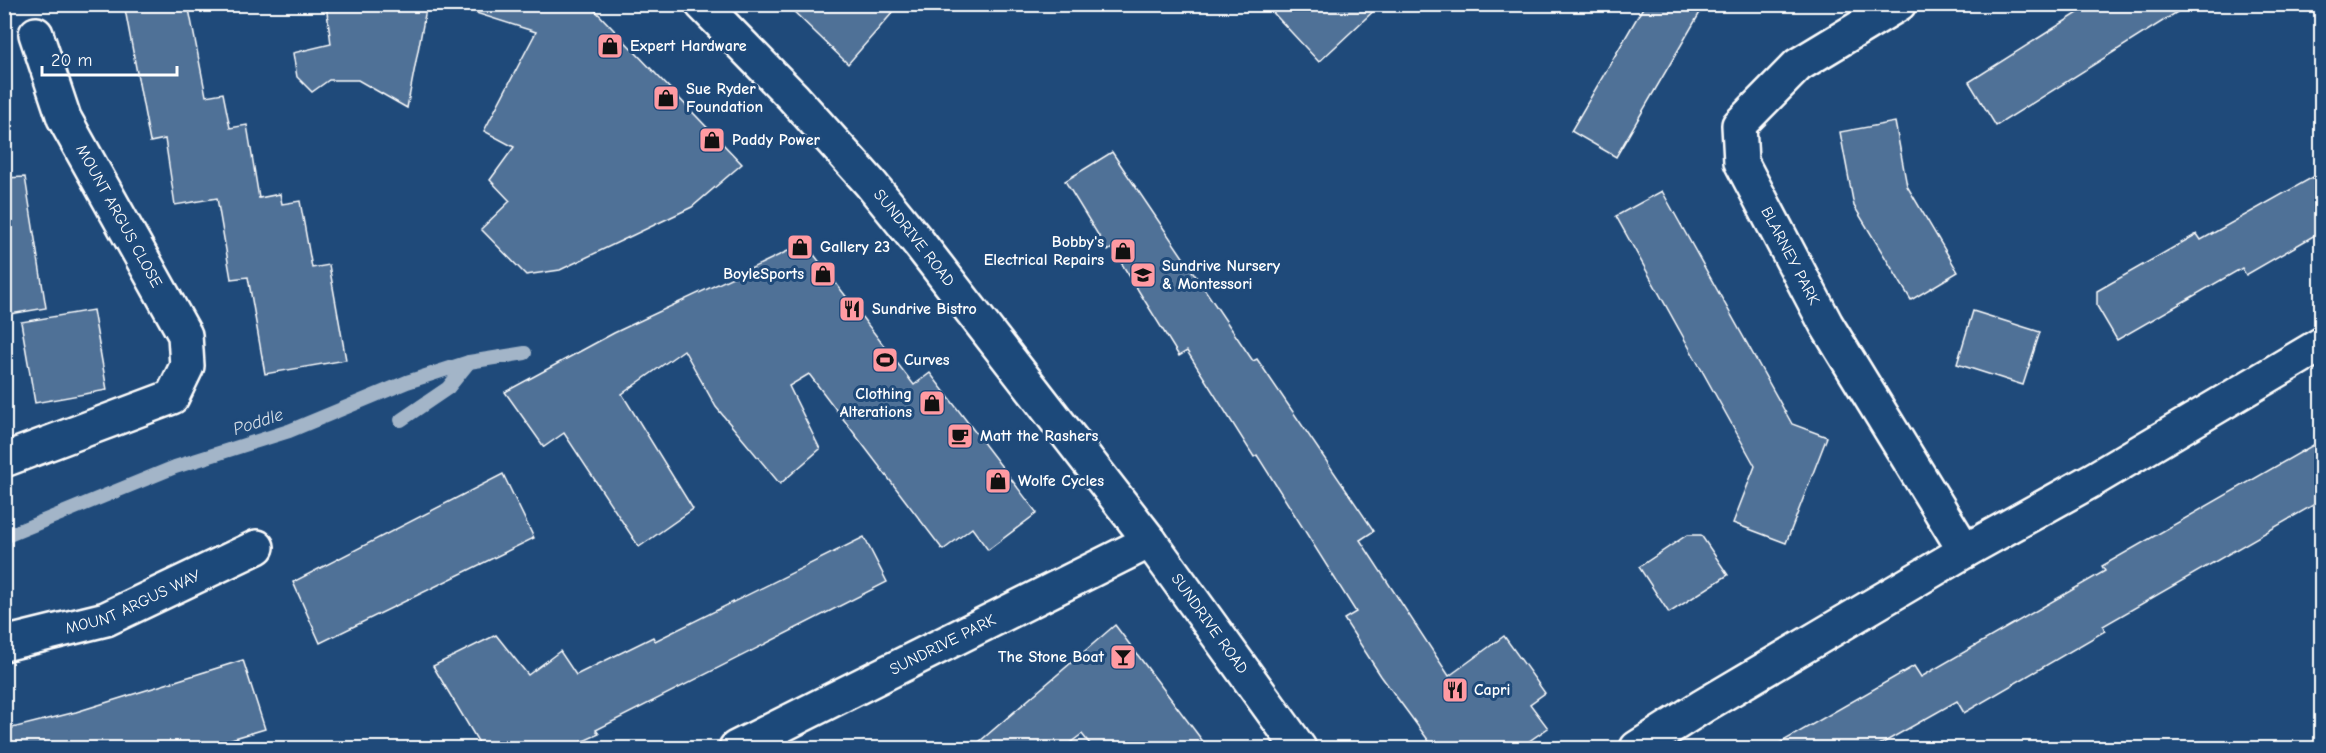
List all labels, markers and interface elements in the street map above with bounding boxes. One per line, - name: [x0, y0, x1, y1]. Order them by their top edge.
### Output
- shop icon: Expert Hardware: [595, 31, 625, 61]
- place label: Expert Hardware: [630, 37, 747, 55]
- scale bar: [42, 39, 177, 77]
- text: 20 m: [51, 50, 92, 71]
- place label: Sue Ryder Foundation: [686, 80, 763, 116]
- shop icon: Sue Ryder Foundation: [651, 83, 681, 113]
- shop icon: Paddy Power: [697, 125, 727, 155]
- place label: Paddy Power: [732, 131, 821, 149]
- street label: MOUNT ARGUS CLOSE: [72, 141, 166, 291]
- street label: SUNDRIVE ROAD: [870, 186, 958, 290]
- street label: BLARNEY PARK: [1757, 204, 1823, 308]
- shop icon: Gallery 23: [785, 232, 815, 262]
- place label: Bobby's Electrical Repairs: [984, 233, 1104, 269]
- shop icon: Bobby's Electrical Repairs: [1108, 236, 1138, 266]
- place label: Gallery 23: [820, 238, 890, 256]
- place label: Sundrive Nursery & Montessori: [1162, 257, 1281, 293]
- shop icon: BoyleSports: [808, 259, 838, 289]
- school or university icon: Sundrive Nursery & Montessori: [1128, 260, 1158, 290]
- place label: BoyleSports: [723, 265, 804, 283]
- restaurant icon: Sundrive Bistro: [837, 294, 867, 324]
- place label: Sundrive Bistro: [872, 300, 977, 318]
- sports icon: Curves: [870, 345, 900, 375]
- place label: Curves: [904, 351, 950, 369]
- place label: Clothing Alterations: [840, 385, 912, 421]
- shop icon: Clothing Alterations: [917, 388, 947, 418]
- water label: Poddle: [230, 404, 286, 440]
- cafe icon: Matt the Rashers: [945, 421, 975, 451]
- place label: Matt the Rashers: [980, 427, 1098, 445]
- shop icon: Wolfe Cycles: [983, 466, 1013, 496]
- place label: Wolfe Cycles: [1018, 472, 1104, 490]
- street label: MOUNT ARGUS WAY: [63, 566, 204, 638]
- street label: SUNDRIVE ROAD: [1167, 570, 1252, 677]
- street label: SUNDRIVE PARK: [887, 611, 999, 679]
- bar icon: The Stone Boat: [1108, 642, 1138, 672]
- place label: The Stone Boat: [998, 648, 1105, 666]
- restaurant icon: Capri: [1440, 675, 1470, 705]
- place label: Capri: [1474, 681, 1510, 699]

